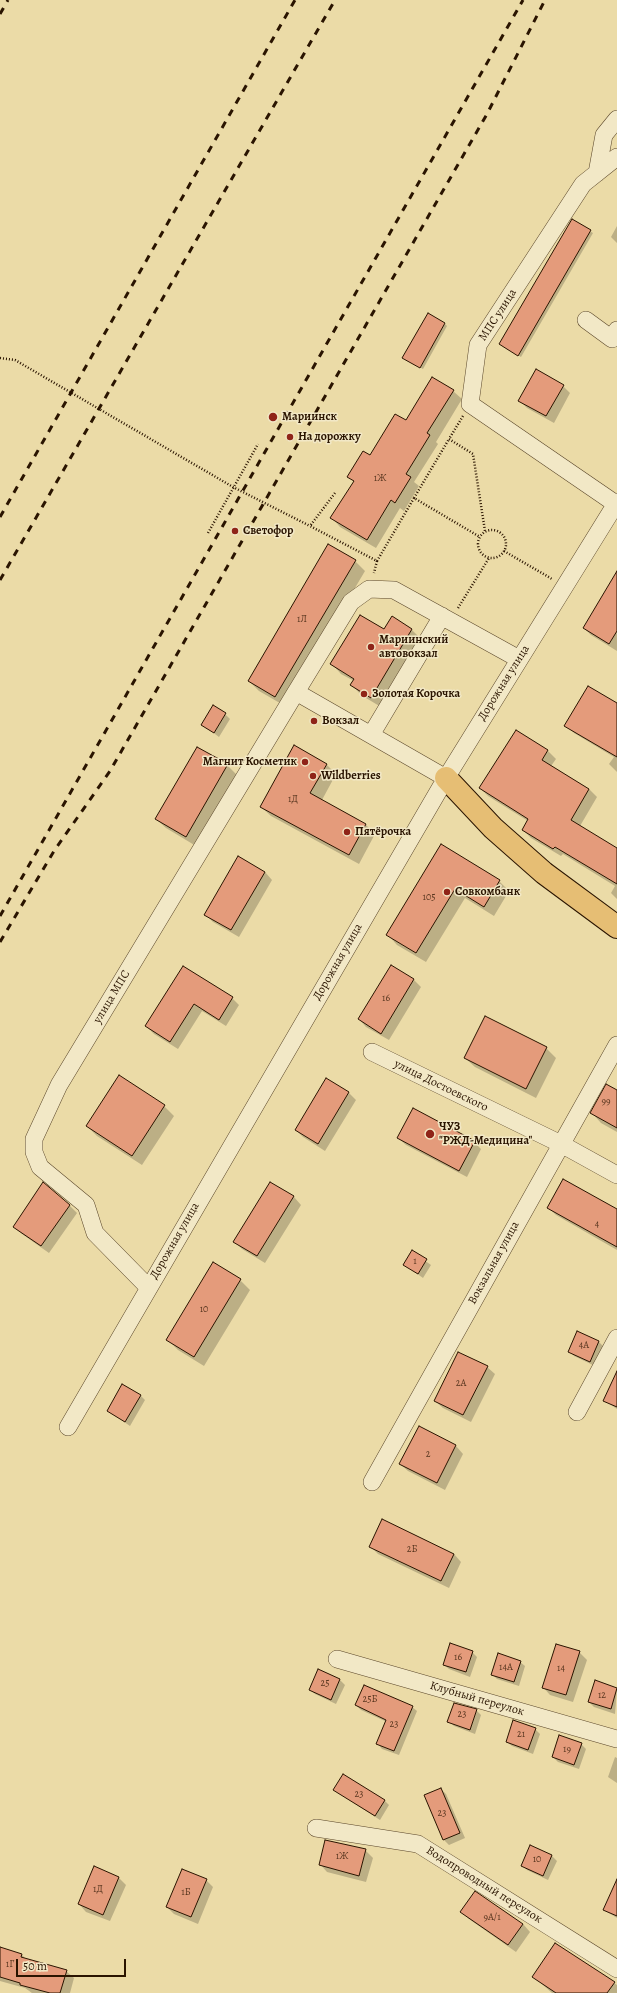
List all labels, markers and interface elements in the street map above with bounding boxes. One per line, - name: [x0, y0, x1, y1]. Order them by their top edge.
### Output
- street label: МПС улица: [476, 286, 520, 344]
- place label: Мариинск: [282, 410, 337, 424]
- marker: Мариинск: [267, 411, 279, 423]
- place label: На дорожку: [298, 430, 361, 444]
- marker: На дорожку: [285, 432, 295, 442]
- house number: 1Ж: [374, 473, 386, 485]
- place label: Светофор: [243, 524, 294, 538]
- marker: Светофор: [230, 526, 240, 536]
- house number: 1Л: [297, 614, 307, 626]
- place label: Мариинский автовокзал: [379, 633, 448, 661]
- marker: Мариинский автовокзал: [366, 642, 376, 652]
- street label: Дорожная улица: [475, 643, 533, 723]
- place label: Золотая Корочка: [372, 687, 460, 701]
- marker: Золотая Корочка: [359, 689, 369, 699]
- place label: Вокзал: [322, 714, 359, 728]
- marker: Вокзал: [309, 716, 319, 726]
- place label: Магнит Косметик: [203, 755, 297, 769]
- marker: Магнит Косметик: [300, 757, 310, 767]
- place label: Wildberries: [321, 769, 381, 783]
- marker: Wildberries: [308, 771, 318, 781]
- house number: 1Д: [288, 794, 298, 806]
- place label: Пятёрочка: [355, 825, 411, 839]
- marker: Пятёрочка: [342, 827, 352, 837]
- place label: Совкомбанк: [455, 885, 520, 899]
- marker: Совкомбанк: [442, 887, 452, 897]
- house number: 105: [422, 892, 436, 904]
- street label: Дорожная улица: [310, 921, 366, 1003]
- street label: улица МПС: [91, 968, 133, 1026]
- house number: 16: [382, 993, 390, 1005]
- street label: улица Достоевского: [392, 1057, 490, 1115]
- house number: 99: [601, 1096, 611, 1108]
- place label: ЧУЗ "РЖД-Медицина": [439, 1120, 532, 1148]
- marker: ЧУЗ "РЖД-Медицина": [424, 1128, 436, 1140]
- street label: Дорожная улица: [147, 1200, 203, 1282]
- street label: Вокзальная улица: [465, 1219, 523, 1307]
- house number: 4: [595, 1219, 599, 1231]
- house number: 1: [413, 1256, 417, 1268]
- house number: 10: [200, 1304, 208, 1316]
- house number: 4А: [579, 1340, 589, 1352]
- house number: 2А: [456, 1378, 466, 1390]
- house number: 2: [426, 1449, 430, 1461]
- house number: 2Б: [407, 1544, 417, 1556]
- house number: 16: [454, 1652, 462, 1664]
- house number: 14А: [499, 1662, 513, 1674]
- house number: 14: [557, 1663, 565, 1675]
- house number: 25: [320, 1678, 330, 1690]
- street label: Клубный переулок: [428, 1679, 526, 1719]
- house number: 12: [598, 1690, 606, 1702]
- house number: 25Б: [362, 1694, 378, 1706]
- house number: 23: [458, 1709, 466, 1721]
- house number: 23: [390, 1719, 398, 1731]
- house number: 21: [517, 1729, 525, 1741]
- house number: 19: [563, 1744, 571, 1756]
- house number: 23: [355, 1789, 363, 1801]
- house number: 23: [438, 1808, 446, 1820]
- street label: Водопроводный переулок: [423, 1843, 545, 1927]
- house number: 1Ж: [336, 1851, 348, 1863]
- house number: 10: [533, 1854, 541, 1866]
- house number: 1Д: [93, 1884, 103, 1896]
- house number: 1Б: [181, 1887, 191, 1899]
- house number: 9А/1: [483, 1912, 501, 1924]
- scale bar: [18, 1951, 128, 1977]
- text: 50 m: [23, 1958, 47, 1974]
- house number: 1Г: [6, 1959, 14, 1971]

